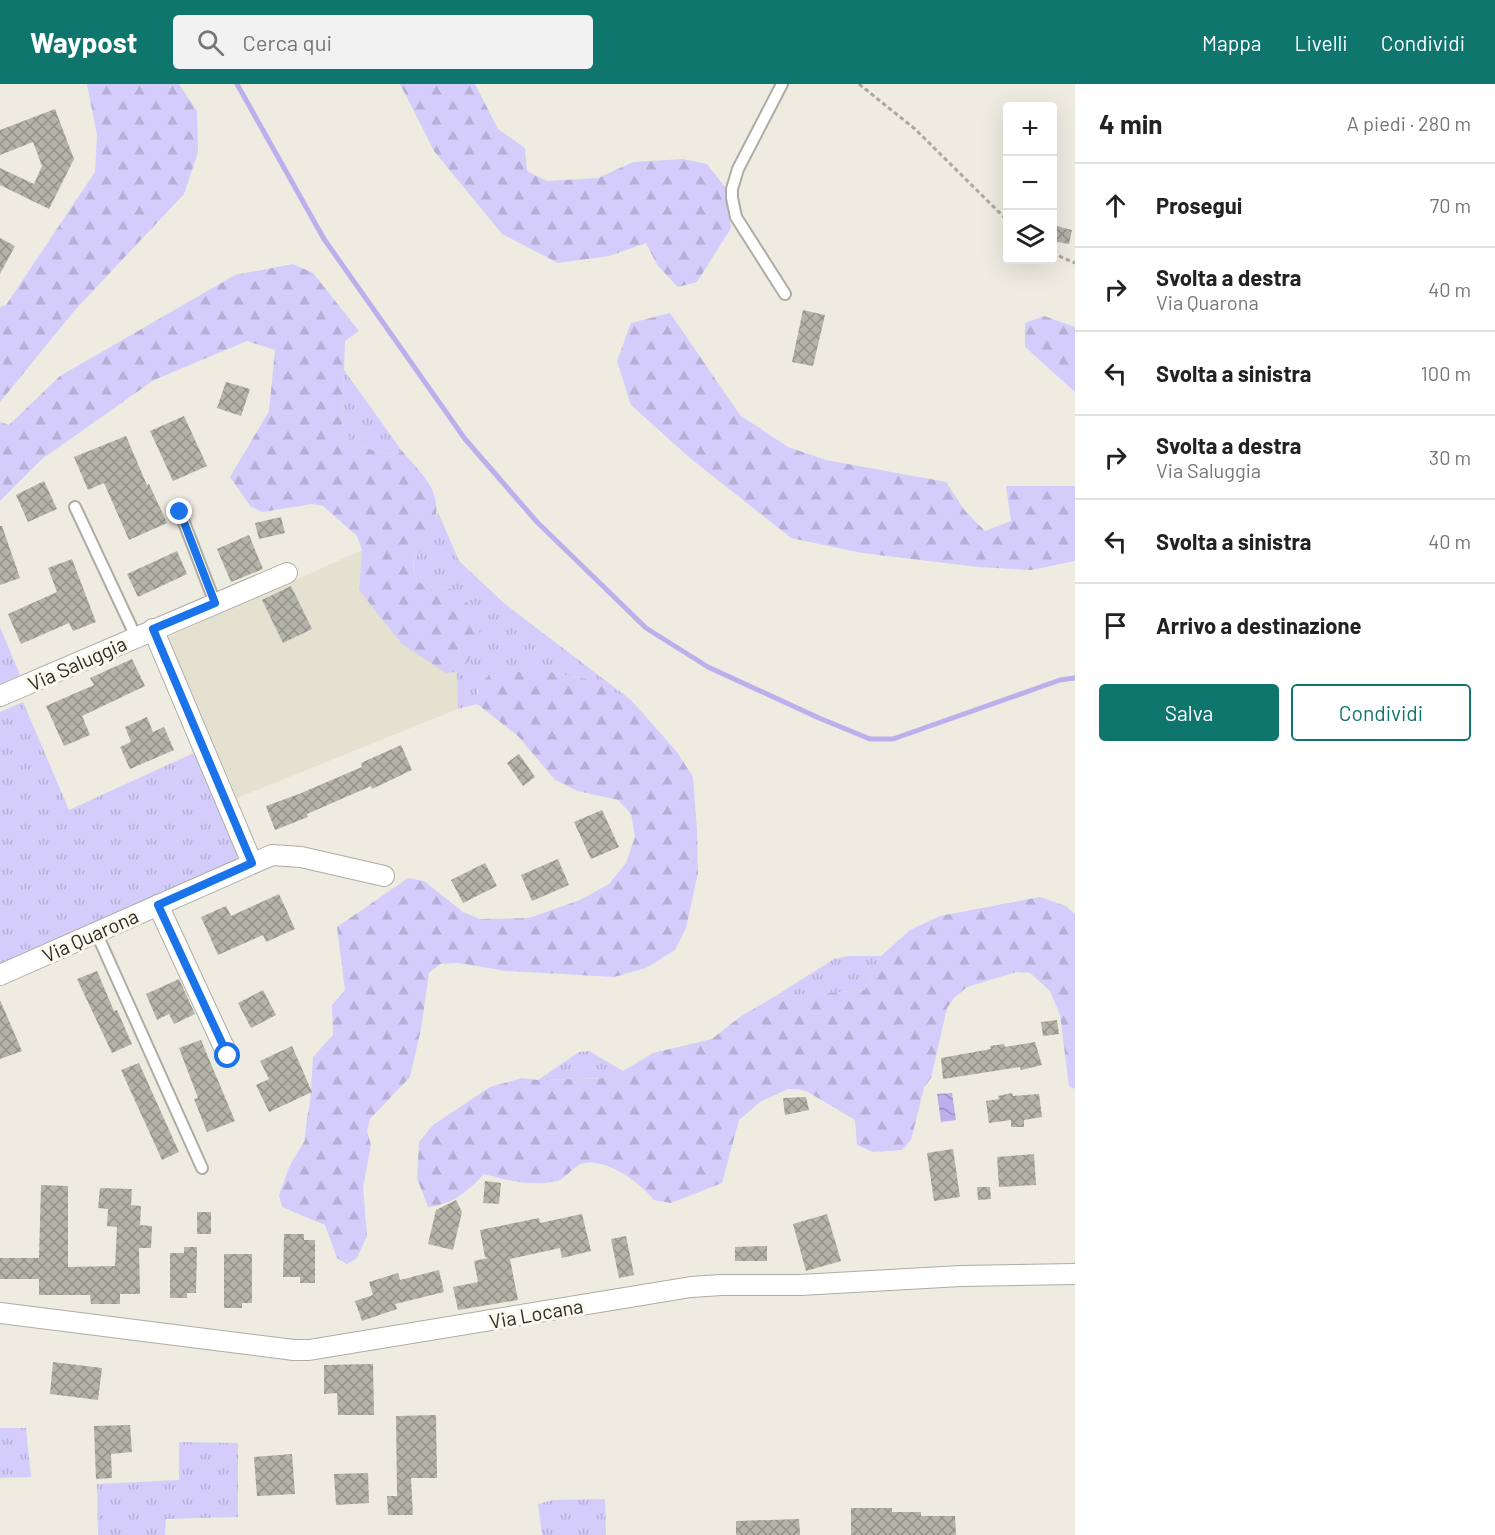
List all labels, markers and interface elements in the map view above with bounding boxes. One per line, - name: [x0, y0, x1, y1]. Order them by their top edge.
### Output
- search box: [173, 15, 593, 69]
- text: Waypost: [30, 25, 137, 59]
- icon: search: [194, 26, 227, 59]
- text: Cerca qui: [242, 29, 332, 55]
- text: Mappa: [1202, 30, 1262, 55]
- text: Livelli: [1295, 30, 1348, 55]
- text: Condividi: [1381, 30, 1465, 55]
- map controls: [1003, 102, 1057, 264]
- button: +: [1003, 102, 1057, 156]
- text: 4 min: [1099, 108, 1163, 139]
- text: A piedi · 280 m: [1347, 111, 1471, 135]
- button: −: [1003, 156, 1057, 210]
- icon: ahead: [1099, 189, 1132, 222]
- text: Prosegui: [1156, 192, 1242, 218]
- text: 70 m: [1430, 193, 1471, 217]
- button: layers: [1003, 210, 1057, 264]
- text: Svolta a destra: [1156, 264, 1301, 290]
- icon: right: [1099, 273, 1132, 306]
- text: 40 m: [1428, 277, 1471, 301]
- text: Via Quarona: [1156, 290, 1259, 314]
- icon: left: [1099, 357, 1132, 390]
- text: Svolta a sinistra: [1156, 360, 1311, 386]
- text: 100 m: [1421, 361, 1471, 385]
- text: Svolta a destra: [1156, 432, 1301, 458]
- icon: right: [1099, 441, 1132, 474]
- text: 30 m: [1429, 445, 1471, 469]
- text: Via Saluggia: [1156, 458, 1261, 482]
- route end: [166, 498, 192, 524]
- icon: left: [1099, 525, 1132, 558]
- text: Svolta a sinistra: [1156, 528, 1311, 554]
- text: 40 m: [1428, 529, 1471, 553]
- icon: arrive: [1099, 609, 1132, 642]
- text: Arrivo a destinazione: [1156, 612, 1362, 638]
- street label: Via Saluggia: [24, 631, 130, 695]
- button: Salva: [1099, 684, 1279, 741]
- button: Condividi: [1291, 684, 1471, 741]
- street label: Via Quarona: [38, 903, 142, 967]
- route start: [214, 1042, 240, 1068]
- street label: Via Locana: [487, 1293, 585, 1333]

